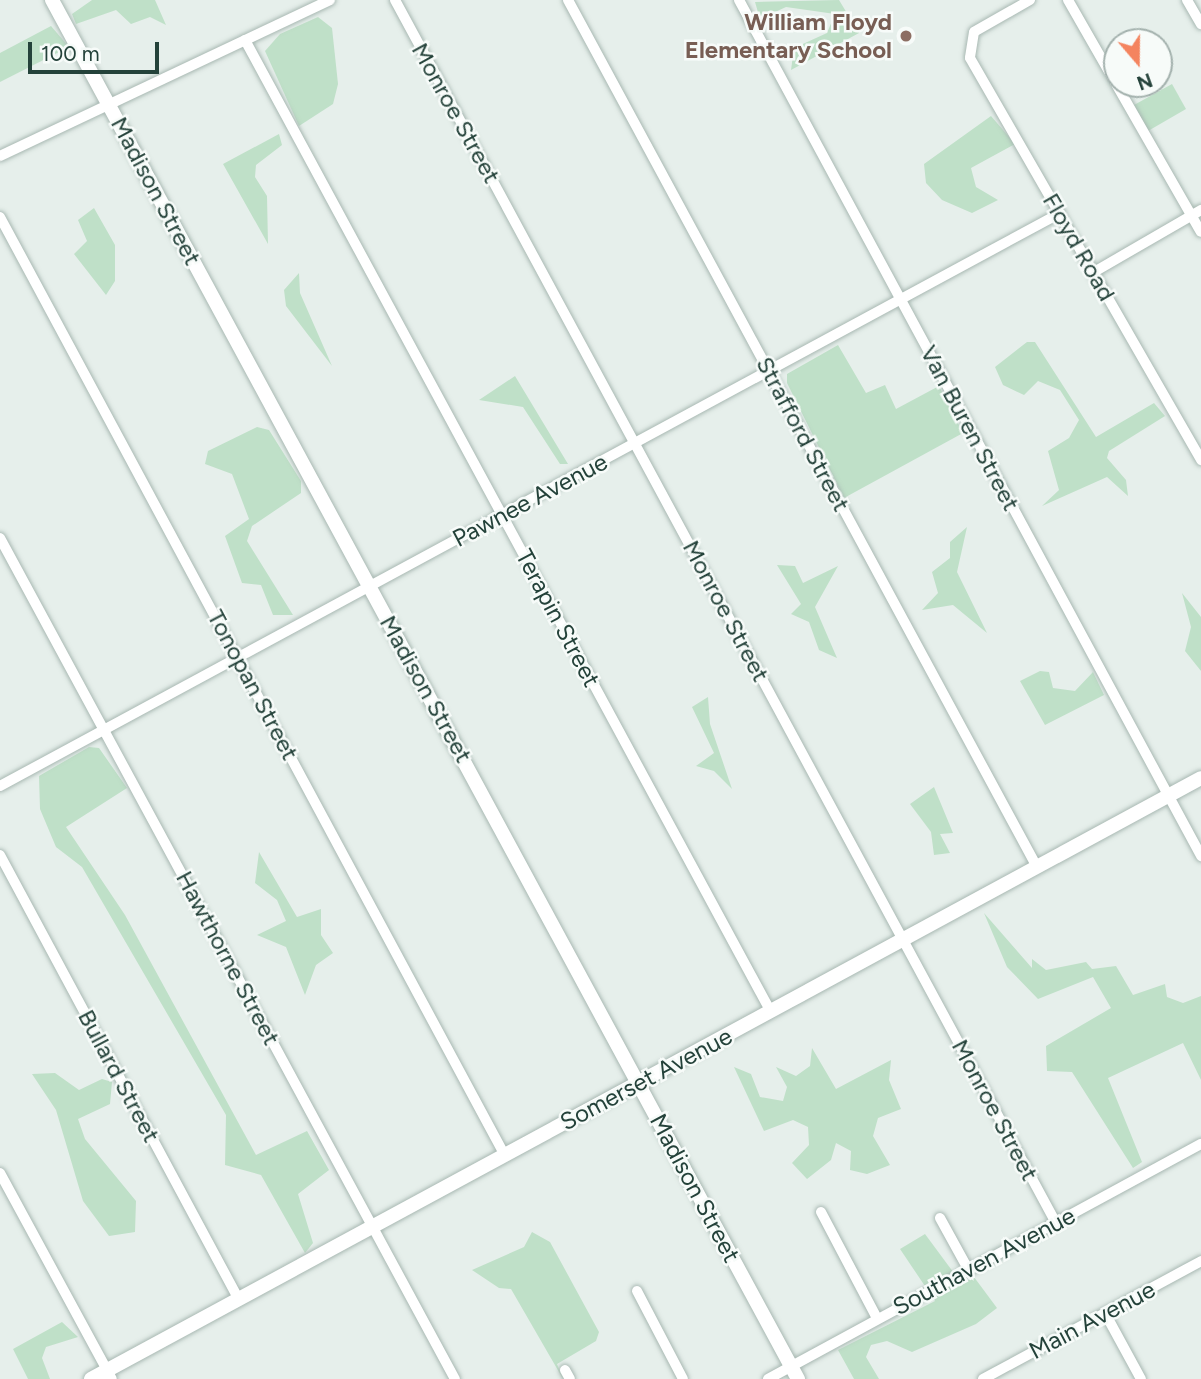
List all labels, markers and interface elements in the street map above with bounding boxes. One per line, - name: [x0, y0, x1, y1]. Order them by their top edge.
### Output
- place label: William Floyd Elementary School: [685, 8, 892, 64]
- scale bar: [32, 28, 163, 72]
- marker: William Floyd Elementary School: [898, 28, 914, 44]
- north arrow: [1103, 28, 1173, 98]
- street label: Monroe Street: [406, 38, 506, 188]
- text: 100 m: [41, 41, 100, 66]
- text: N: [1134, 68, 1156, 95]
- street label: Madison Street: [105, 112, 207, 270]
- street label: Floyd Road: [1037, 188, 1121, 306]
- street label: Van Buren Street: [914, 340, 1026, 516]
- street label: Strafford Street: [750, 352, 856, 516]
- street label: Pawnee Avenue: [448, 447, 612, 553]
- street label: Monroe Street: [677, 535, 775, 687]
- street label: Terapin Street: [510, 544, 606, 692]
- street label: Tonopan Street: [201, 605, 305, 765]
- street label: Madison Street: [374, 610, 478, 768]
- street label: Hawthorne Street: [170, 866, 286, 1050]
- street label: Bullard Street: [72, 1005, 166, 1147]
- street label: Somerset Avenue: [555, 1022, 737, 1136]
- street label: Monroe Street: [946, 1034, 1044, 1186]
- street label: Madison Street: [644, 1109, 746, 1267]
- street label: Southaven Avenue: [888, 1201, 1080, 1321]
- street label: Main Avenue: [1024, 1275, 1160, 1365]

